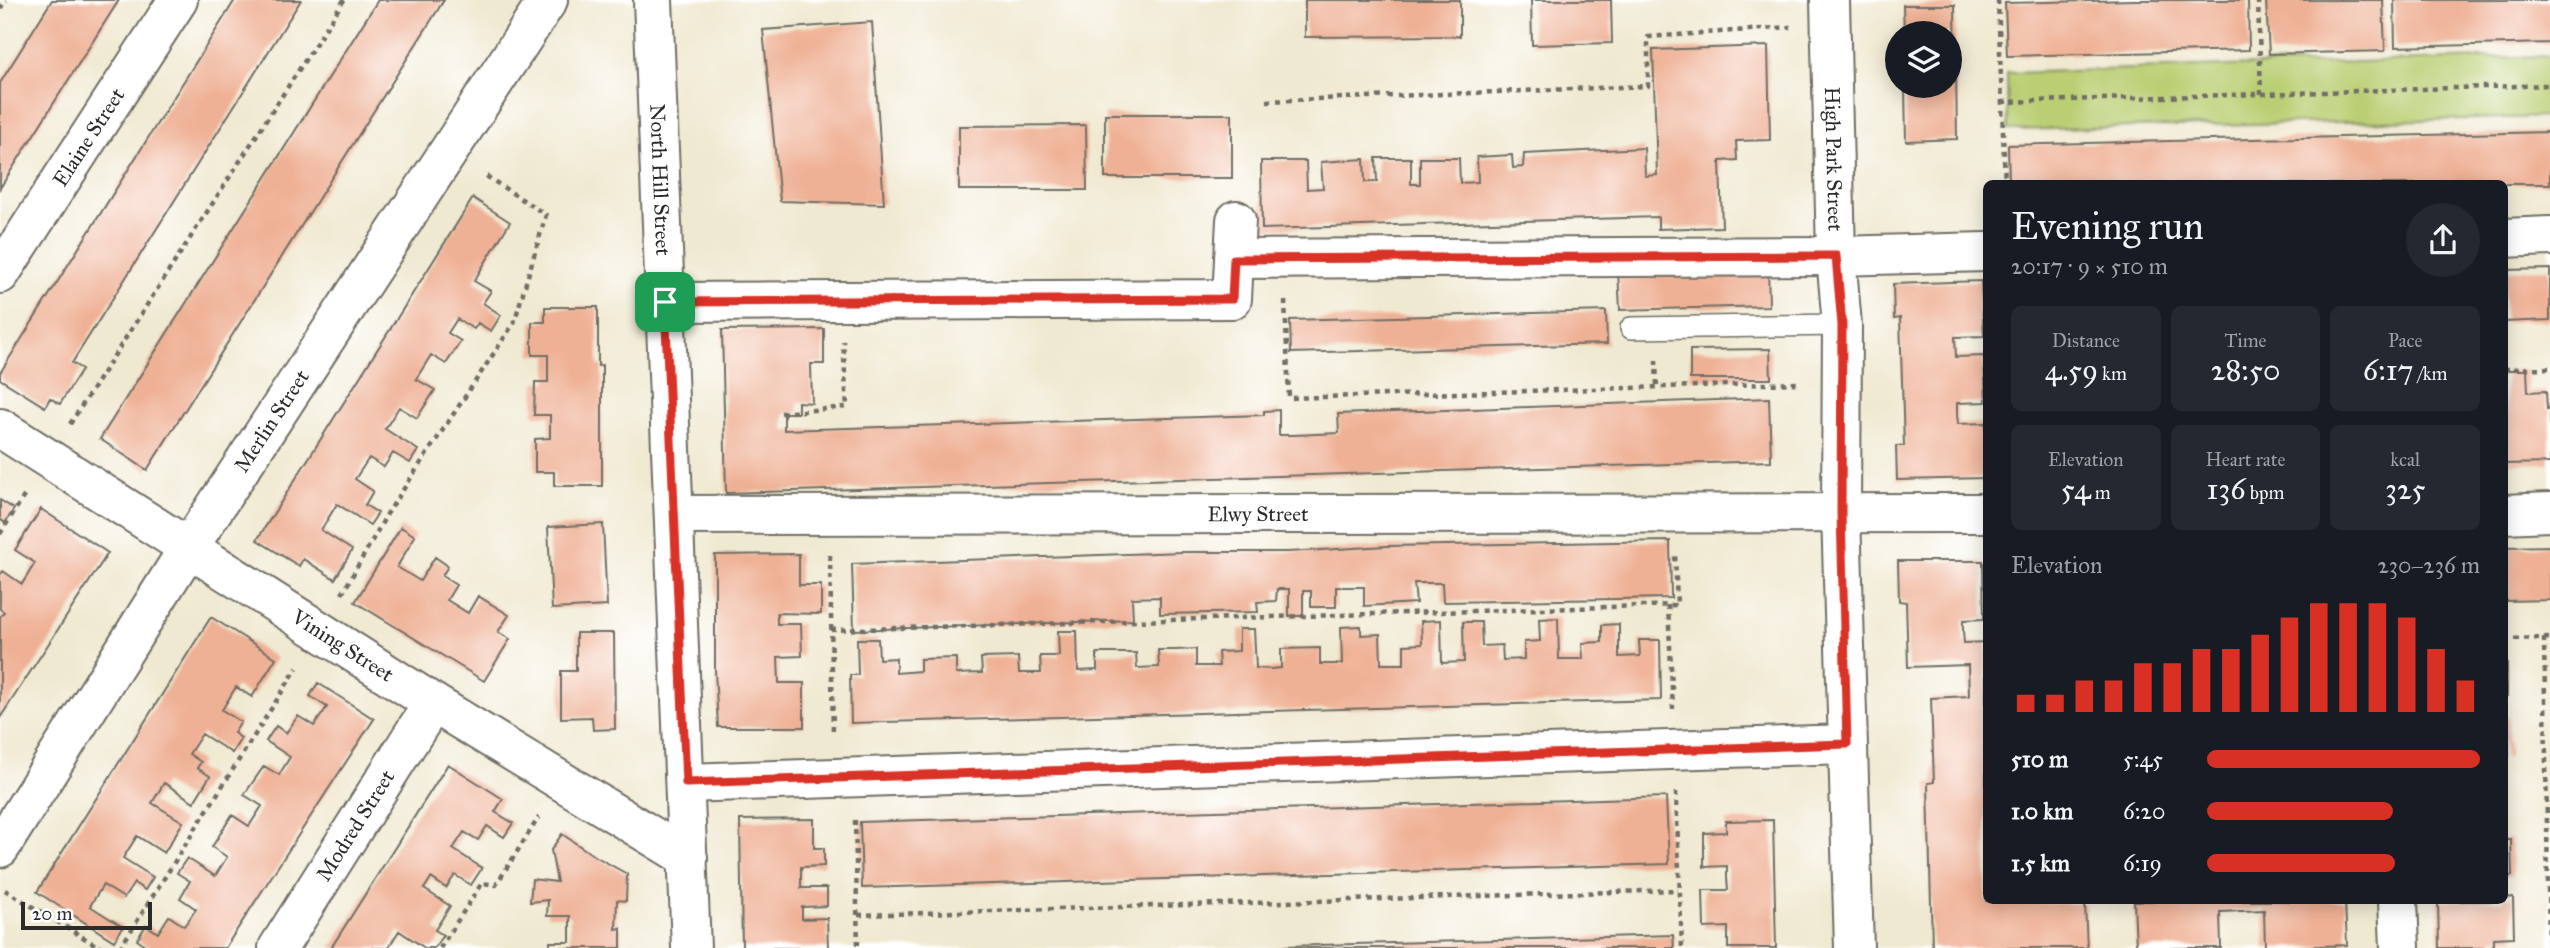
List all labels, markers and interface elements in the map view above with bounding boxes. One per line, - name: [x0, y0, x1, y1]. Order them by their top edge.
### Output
- map controls: [1885, 21, 1962, 98]
- button: layers: [1885, 21, 1962, 98]
- street label: Elaine Street: [47, 83, 131, 191]
- street label: High Park Street: [1819, 86, 1848, 232]
- street label: North Hill Street: [644, 104, 676, 257]
- text: Evening run: [2011, 203, 2204, 249]
- button: share: [2406, 203, 2480, 277]
- text: 20:17 · 9 × 510 m: [2011, 252, 2168, 280]
- pin: [635, 272, 695, 332]
- icon: arrive: [646, 283, 684, 321]
- text: Distance: [2052, 329, 2120, 352]
- text: Time: [2224, 329, 2267, 352]
- text: Pace: [2388, 329, 2422, 352]
- text: 4.59: [2045, 352, 2098, 388]
- text: 28:50: [2211, 352, 2280, 388]
- text: 6:17: [2363, 352, 2414, 388]
- text: km: [2098, 362, 2127, 385]
- text: /km: [2414, 362, 2448, 385]
- street label: Merlin Street: [229, 364, 315, 477]
- text: Elevation: [2048, 448, 2124, 471]
- text: Heart rate: [2206, 448, 2285, 471]
- text: kcal: [2390, 448, 2420, 471]
- text: 54: [2061, 471, 2091, 507]
- text: 136: [2207, 471, 2246, 507]
- text: 325: [2385, 471, 2425, 507]
- text: m: [2091, 481, 2111, 504]
- text: bpm: [2246, 481, 2284, 504]
- street label: Elwy Street: [1208, 501, 1309, 527]
- text: Elevation: [2011, 551, 2102, 579]
- text: 230–236 m: [2377, 551, 2480, 579]
- street label: Vining Street: [286, 603, 399, 688]
- text: 510 m: [2011, 745, 2068, 773]
- text: 5:45: [2123, 745, 2163, 773]
- street label: Modred Street: [311, 765, 401, 886]
- text: 1.0 km: [2011, 797, 2073, 825]
- text: 6:20: [2123, 797, 2165, 825]
- text: 1.5 km: [2011, 849, 2070, 877]
- text: 6:19: [2123, 849, 2162, 877]
- scale bar: [21, 899, 152, 931]
- text: 20 m: [32, 902, 73, 925]

